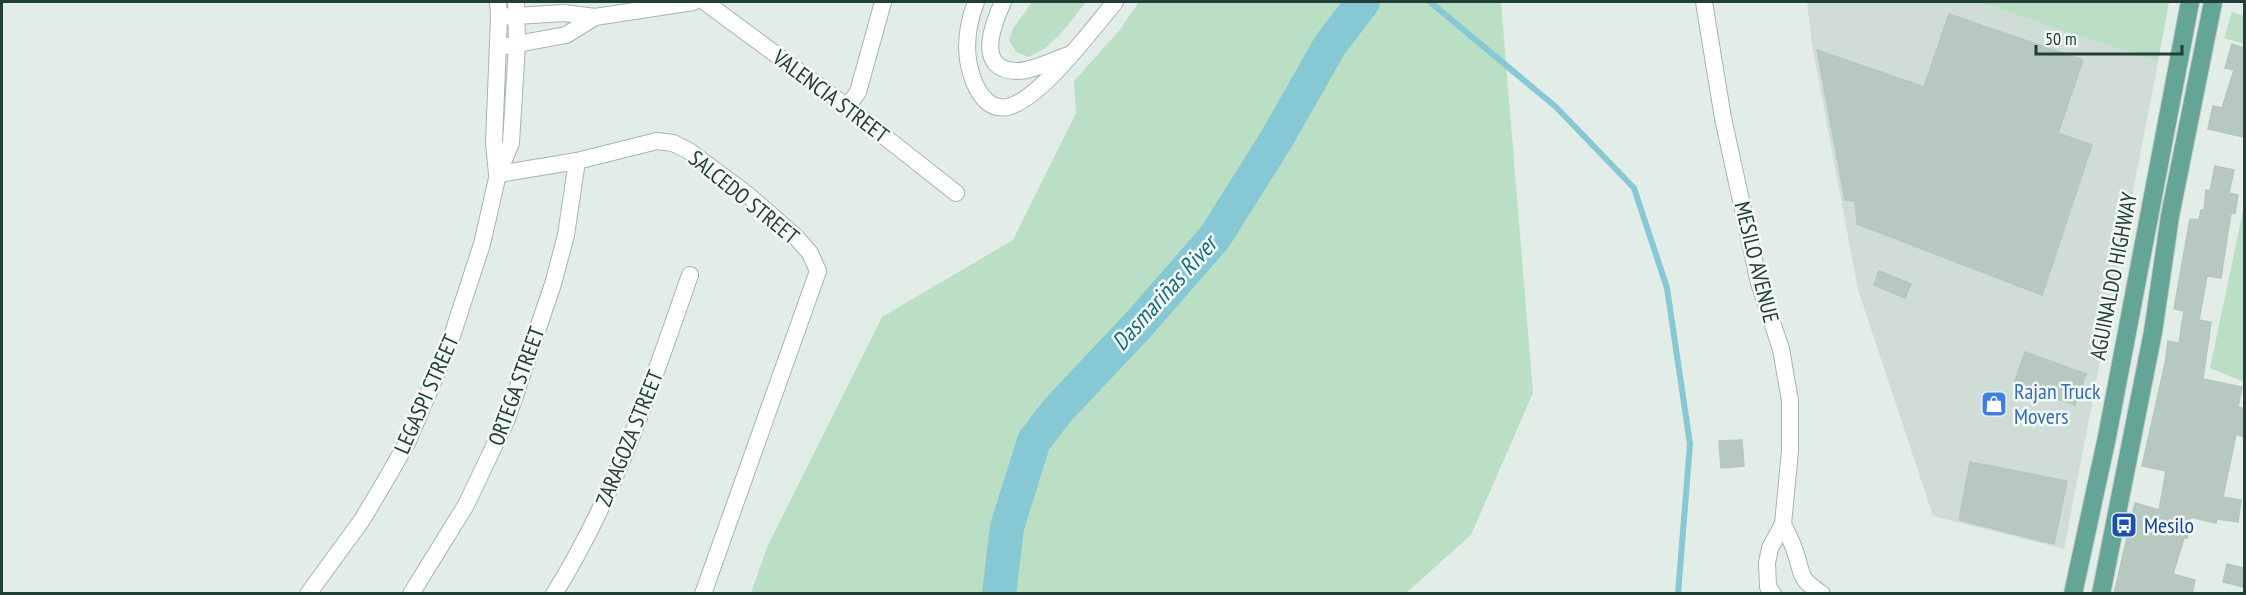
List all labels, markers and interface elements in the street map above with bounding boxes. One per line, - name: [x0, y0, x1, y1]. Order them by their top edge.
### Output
- scale bar: [2036, 18, 2182, 56]
- text: 50 m: [2045, 27, 2077, 50]
- street label: VALENCIA STREET: [767, 43, 895, 149]
- street label: SALCEDO STREET: [683, 144, 805, 250]
- street label: AGUINALDO HIGHWAY: [2083, 190, 2143, 362]
- street label: MESILO AVENUE: [1728, 198, 1786, 326]
- water label: Dasmariñas River: [1105, 227, 1226, 357]
- street label: ORTEGA STREET: [482, 323, 551, 449]
- street label: LEGASPI STREET: [387, 330, 465, 458]
- street label: ZARAGOZA STREET: [589, 366, 669, 510]
- place label: Rajan Truck Movers: [2014, 377, 2101, 430]
- shop icon: Rajan Truck Movers: [1979, 389, 2009, 419]
- bus stop icon: Mesilo: [2109, 510, 2139, 540]
- place label: Mesilo: [2144, 511, 2194, 539]

